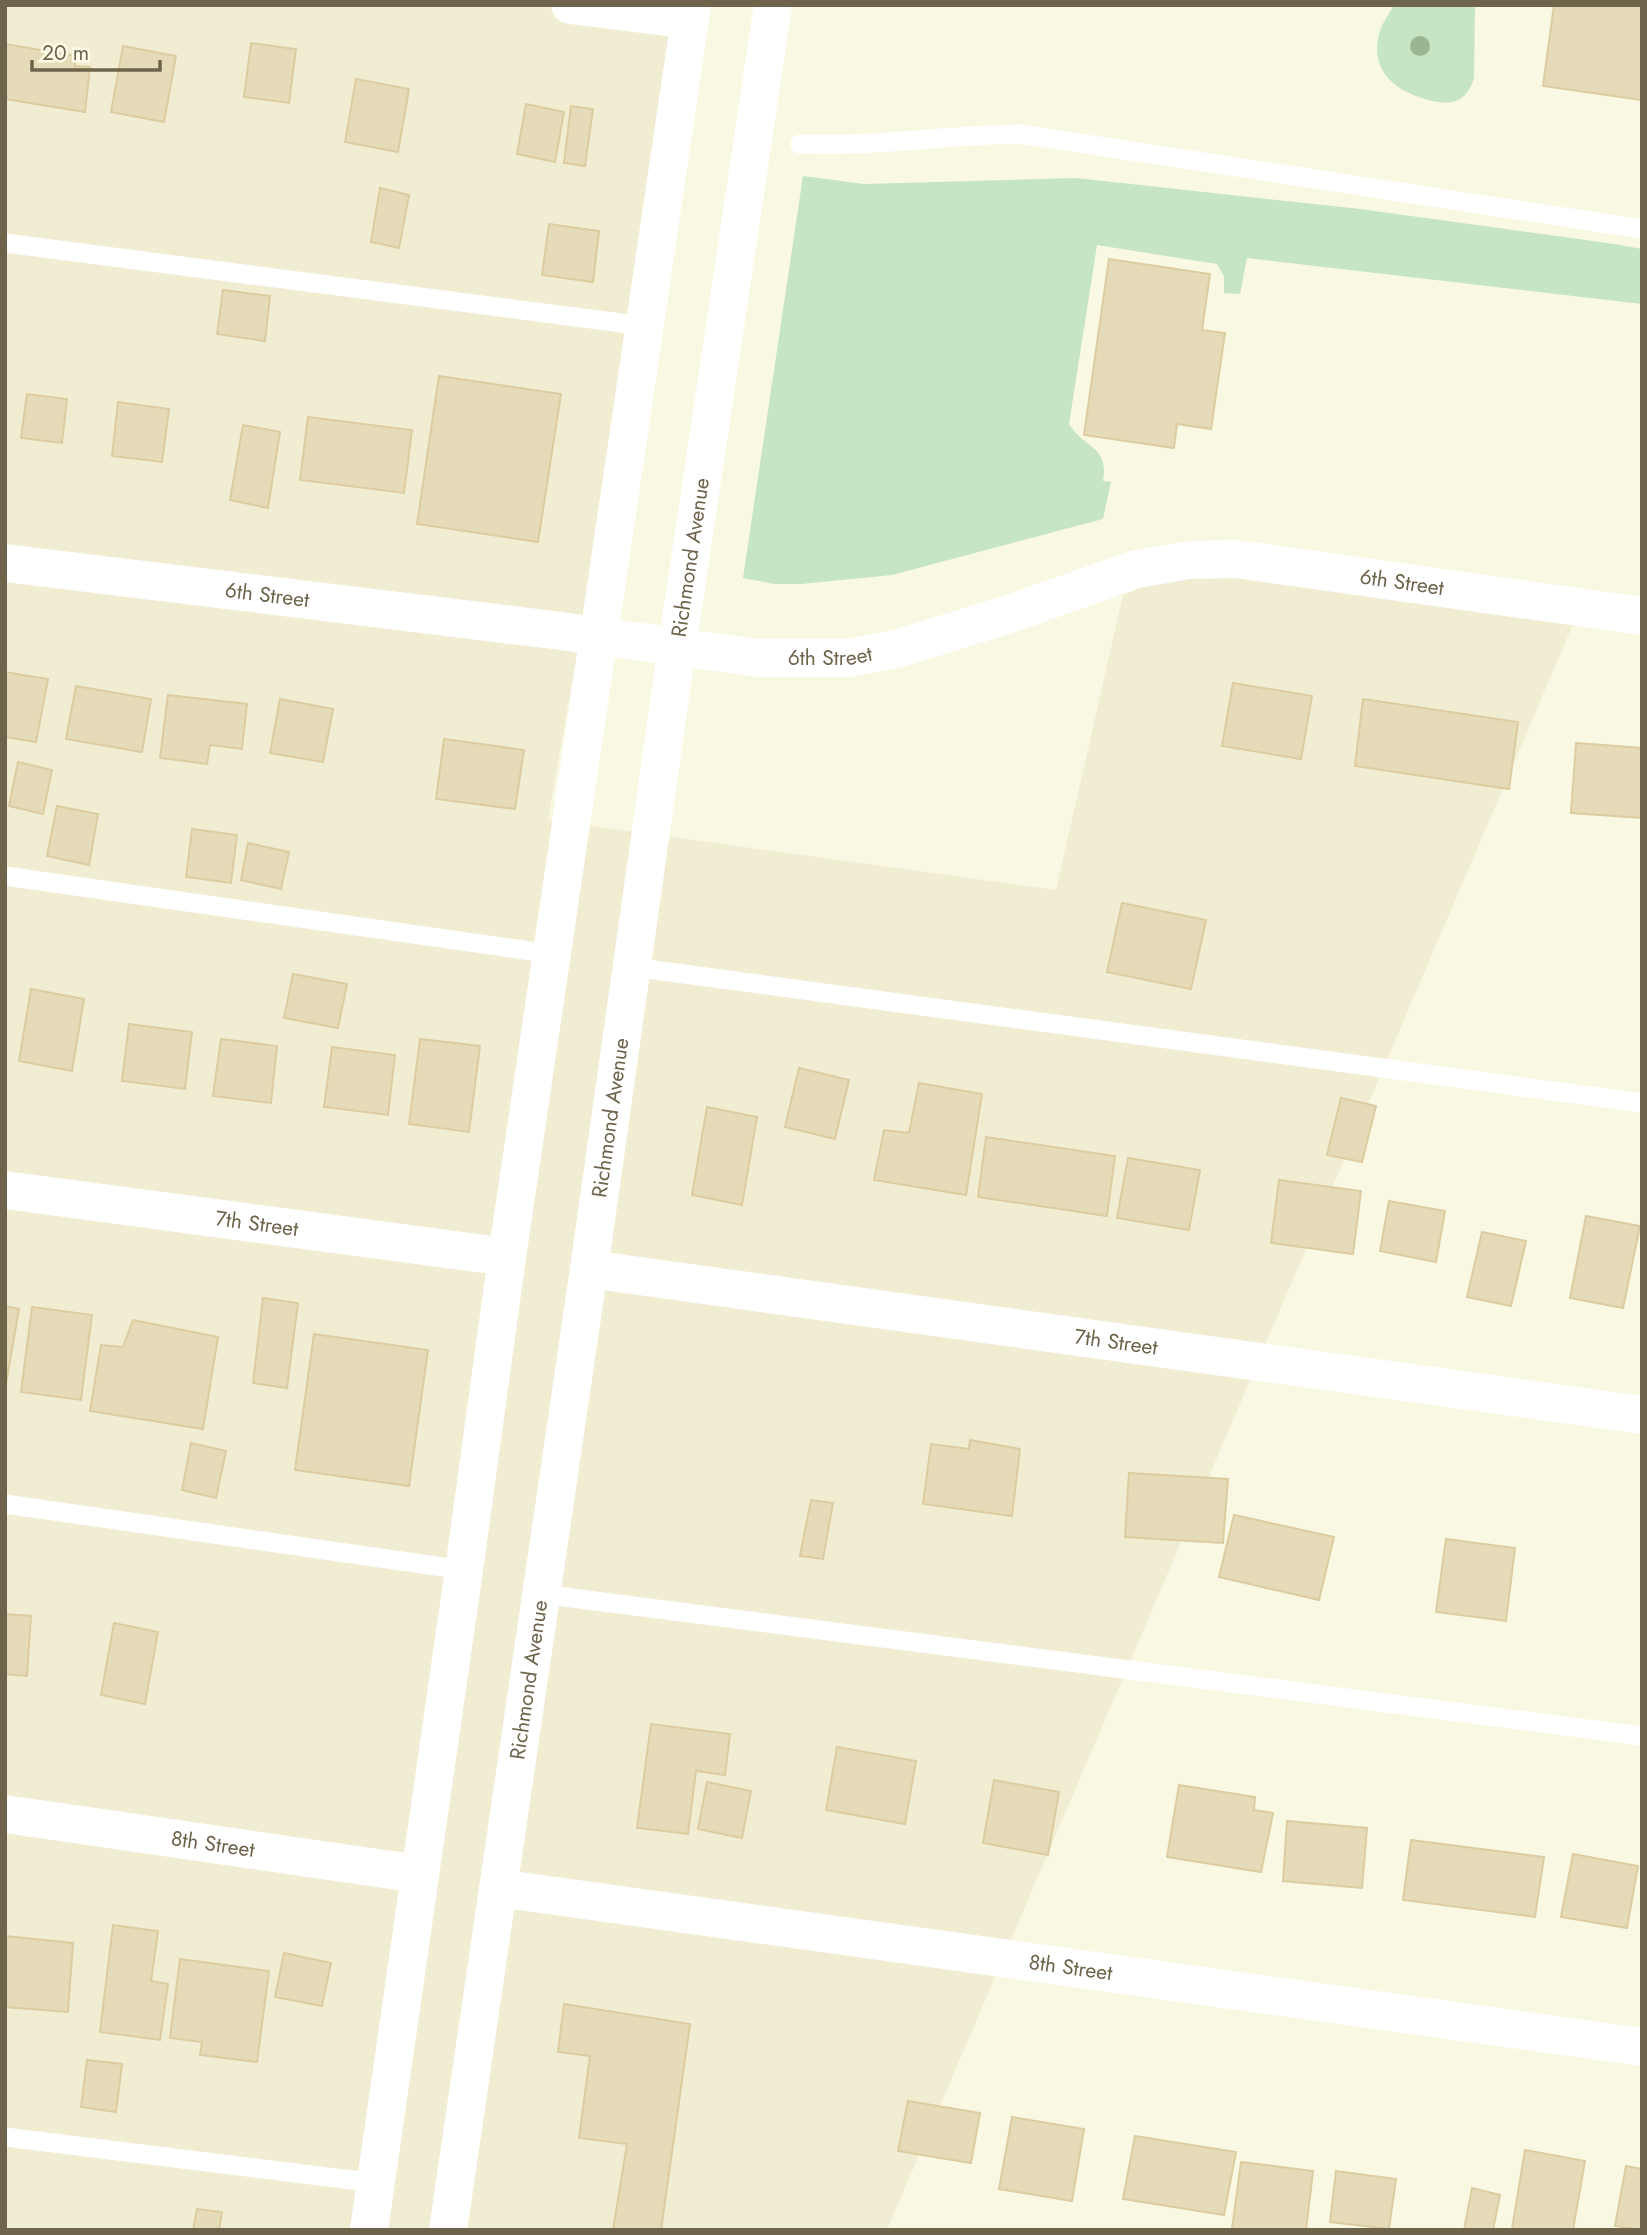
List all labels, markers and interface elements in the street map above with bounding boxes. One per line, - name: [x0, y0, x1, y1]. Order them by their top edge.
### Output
- scale bar: [32, 28, 159, 72]
- text: 20 m: [42, 38, 89, 68]
- street label: Richmond Avenue: [664, 475, 717, 639]
- street label: 6th Street: [1358, 562, 1446, 603]
- street label: 6th Street: [223, 575, 311, 615]
- street label: 6th Street: [788, 639, 875, 673]
- street label: Richmond Avenue: [584, 1036, 637, 1200]
- street label: 7th Street: [213, 1203, 300, 1244]
- street label: 7th Street: [1073, 1321, 1159, 1363]
- street label: Richmond Avenue: [502, 1598, 555, 1762]
- street label: 8th Street: [169, 1823, 257, 1865]
- street label: 8th Street: [1027, 1947, 1114, 1988]

